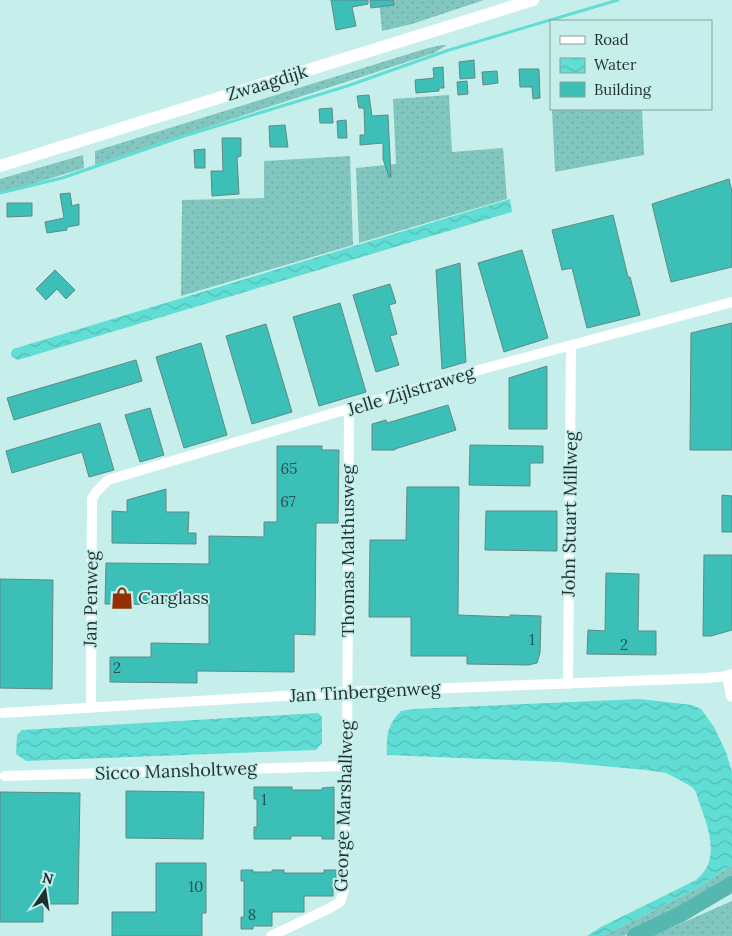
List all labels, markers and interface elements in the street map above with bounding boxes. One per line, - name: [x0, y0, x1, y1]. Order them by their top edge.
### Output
- legend: [550, 20, 712, 110]
- text: Road: [594, 30, 629, 49]
- text: Water: [594, 55, 637, 74]
- street label: Zwaagdijk: [223, 59, 311, 106]
- text: Building: [594, 80, 652, 99]
- street label: Jelle Zijlstraweg: [343, 360, 478, 421]
- street label: John Stuart Millweg: [557, 430, 582, 598]
- house number: 65: [281, 459, 297, 478]
- street label: Thomas Malthusweg: [336, 464, 359, 637]
- house number: 67: [280, 492, 296, 511]
- street label: Jan Penweg: [78, 550, 103, 648]
- shop icon: Carglass: [109, 585, 135, 611]
- place label: Carglass: [138, 586, 209, 609]
- house number: 1: [529, 630, 535, 649]
- house number: 2: [620, 635, 628, 654]
- house number: 2: [113, 658, 121, 677]
- street label: Jan Tinbergenweg: [288, 676, 442, 707]
- street label: George Marshallweg: [329, 719, 358, 892]
- street label: Sicco Mansholtweg: [95, 756, 258, 785]
- house number: 1: [261, 790, 267, 809]
- north arrow: [20, 866, 70, 916]
- text: N: [41, 868, 55, 888]
- house number: 10: [189, 877, 203, 896]
- house number: 8: [248, 905, 256, 924]

